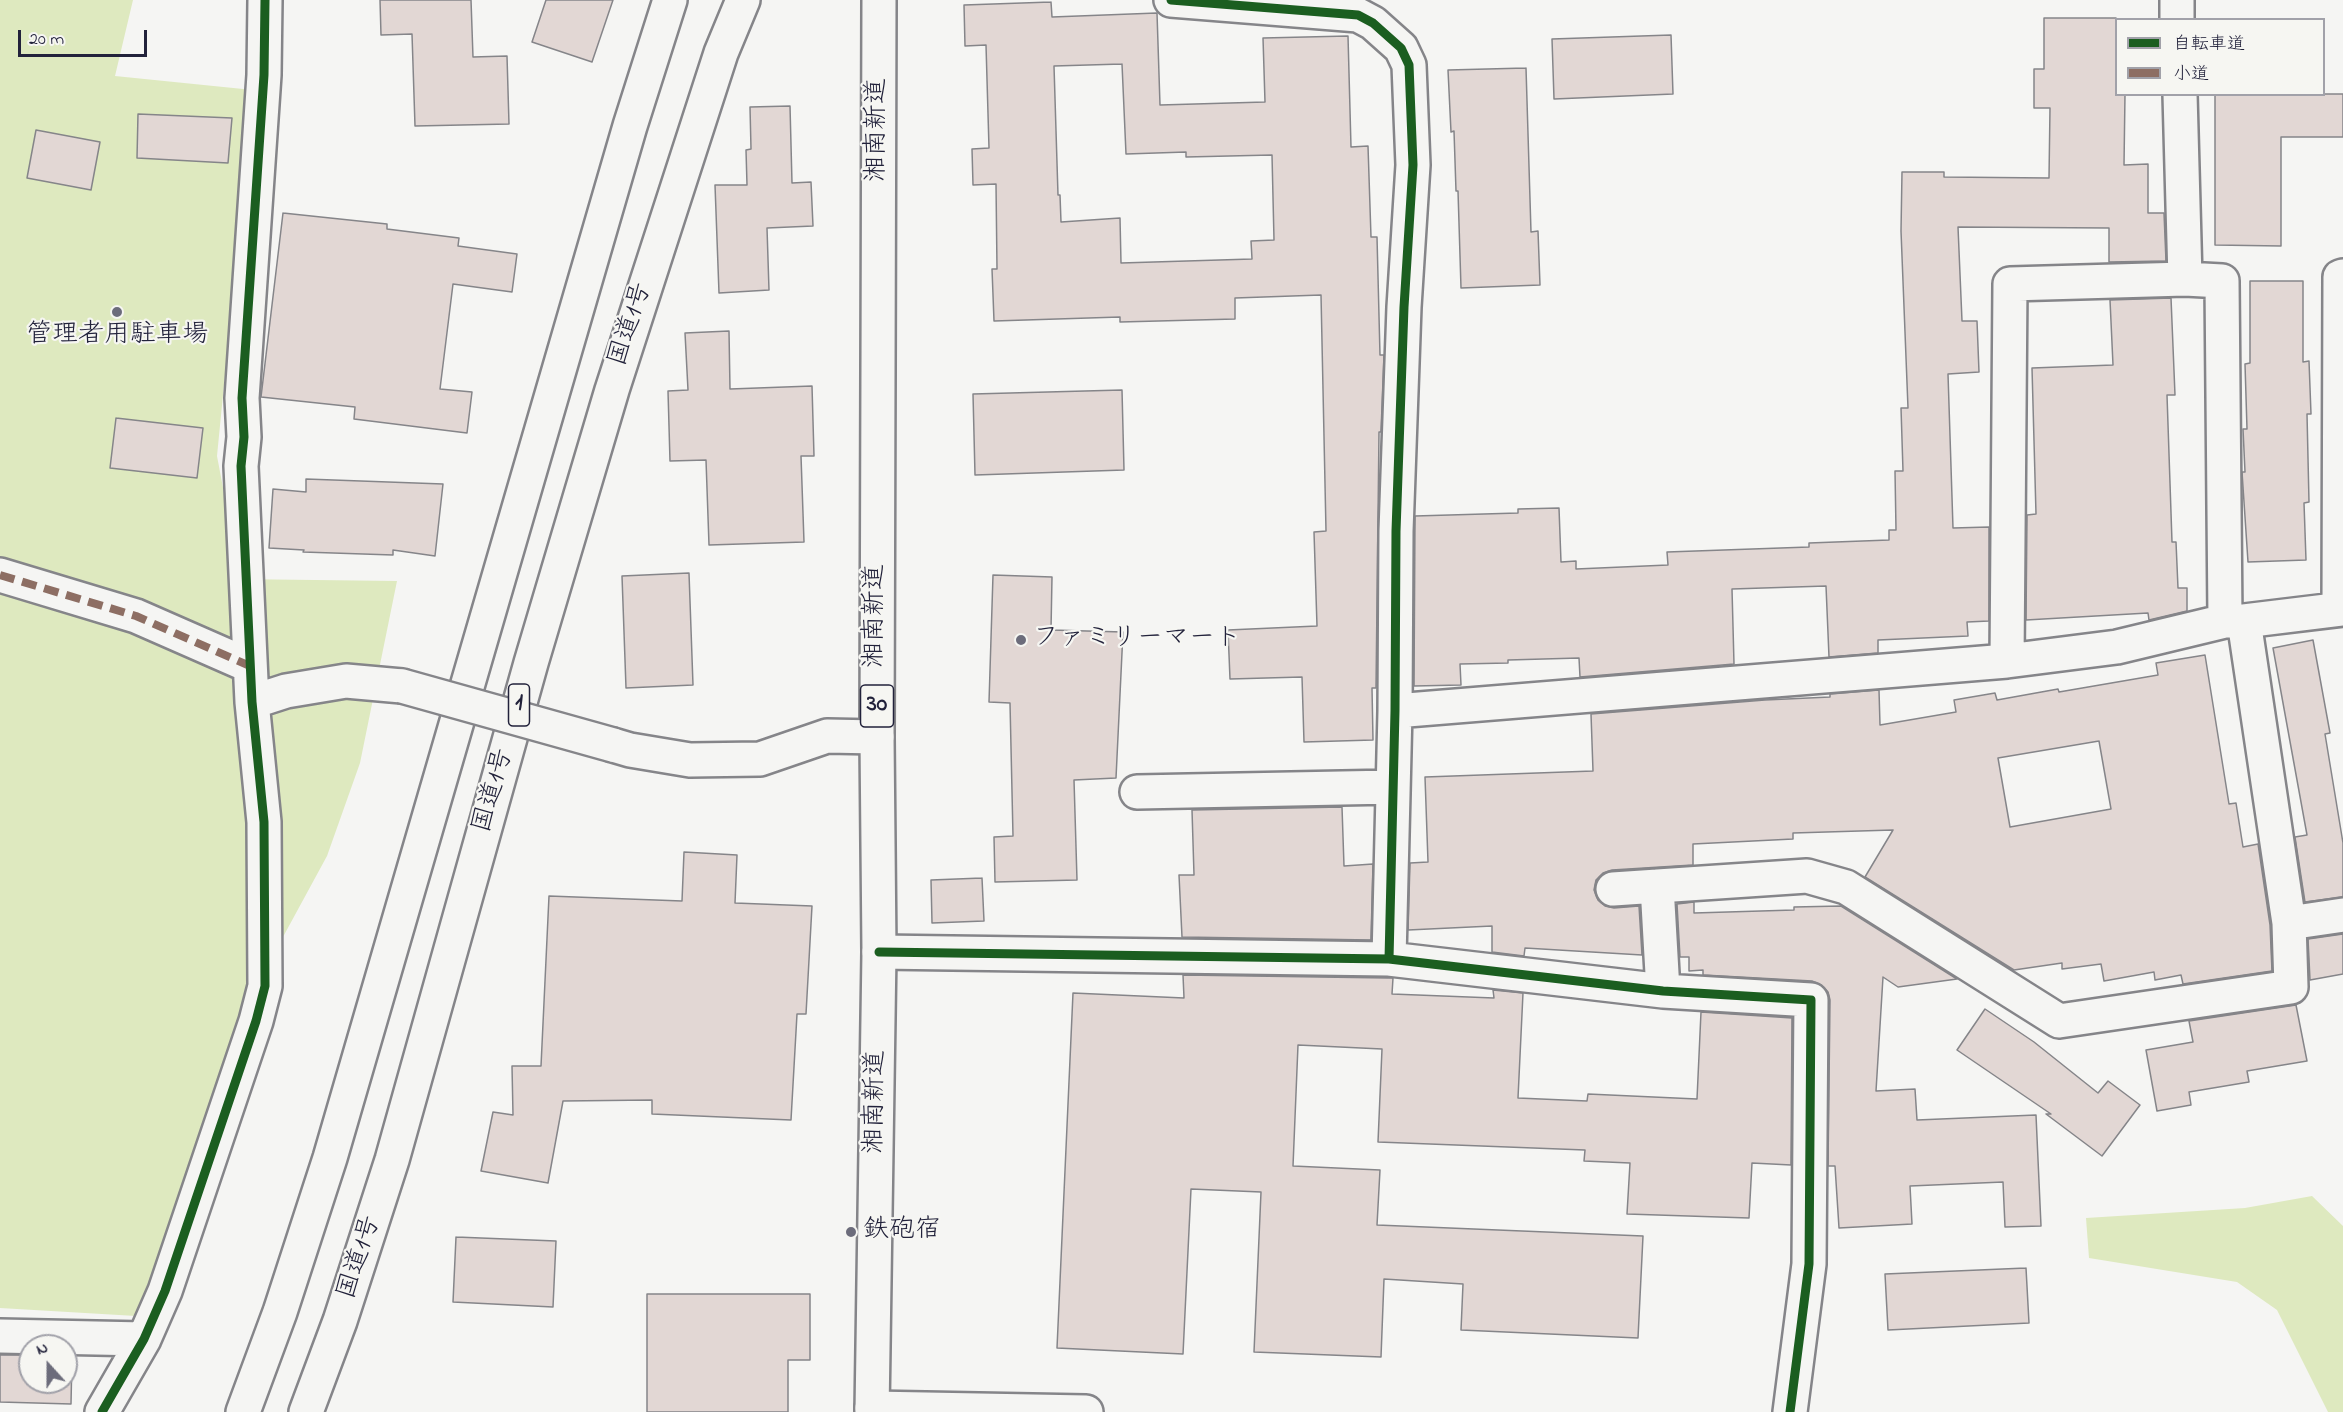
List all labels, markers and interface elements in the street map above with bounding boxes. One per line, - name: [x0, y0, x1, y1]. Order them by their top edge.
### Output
- scale bar: [21, 18, 150, 56]
- legend: [2115, 18, 2325, 96]
- text: 20 m: [29, 27, 64, 53]
- text: 自転車道: [2173, 32, 2245, 58]
- text: 小道: [2173, 62, 2209, 88]
- street label: 湘南新道: [863, 78, 895, 182]
- street label: 国道1号: [604, 279, 660, 371]
- marker: 管理者用駐車場: [110, 305, 124, 319]
- place label: 管理者用駐車場: [26, 321, 208, 353]
- street label: 湘南新道: [861, 564, 893, 668]
- place label: ファミリーマート: [1033, 624, 1241, 656]
- marker: ファミリーマート: [1014, 633, 1028, 647]
- road number: 1: [508, 684, 530, 726]
- road number: 30: [860, 685, 894, 727]
- street label: 国道1号: [468, 745, 522, 837]
- street label: 湘南新道: [860, 1050, 894, 1154]
- street label: 国道1号: [333, 1212, 389, 1304]
- place label: 鉄砲宿: [863, 1216, 941, 1248]
- marker: 鉄砲宿: [844, 1225, 858, 1239]
- north arrow: [18, 1334, 78, 1394]
- text: N: [33, 1336, 52, 1362]

